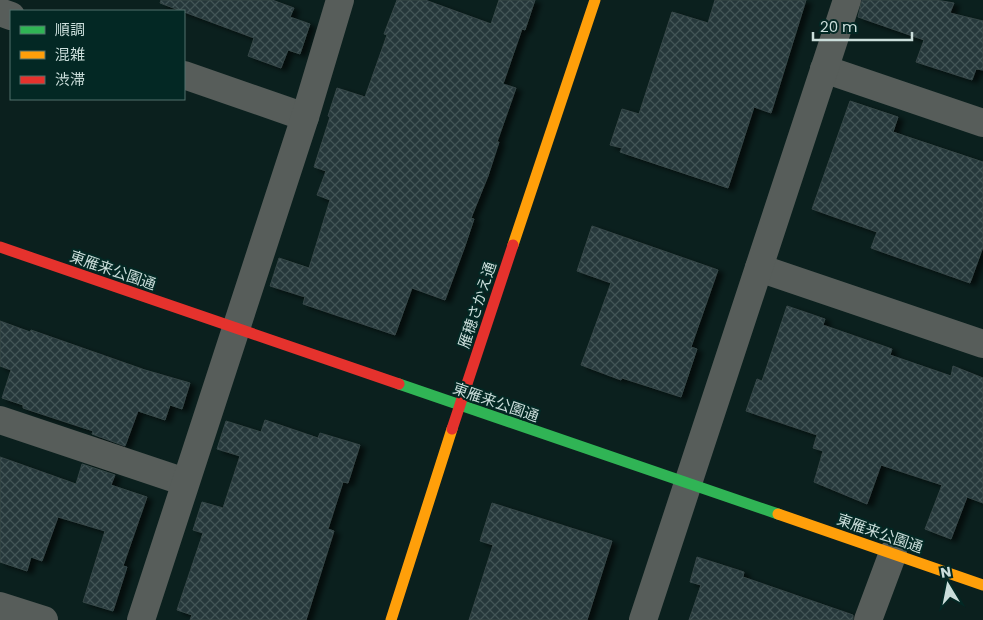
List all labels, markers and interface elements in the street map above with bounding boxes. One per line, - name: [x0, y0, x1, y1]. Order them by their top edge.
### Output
- legend: [10, 10, 185, 100]
- scale bar: [813, 10, 912, 42]
- text: 20 m: [820, 16, 858, 37]
- text: 順調: [55, 19, 85, 40]
- text: 混雑: [55, 44, 85, 65]
- text: 渋滞: [55, 69, 85, 90]
- street label: 東雁来公園通: [67, 245, 159, 295]
- street label: 雁穂さかえ通: [453, 259, 501, 351]
- street label: 東雁来公園通: [450, 377, 542, 427]
- street label: 東雁来公園通: [834, 508, 926, 558]
- north arrow: [923, 560, 973, 610]
- text: N: [939, 561, 953, 583]

